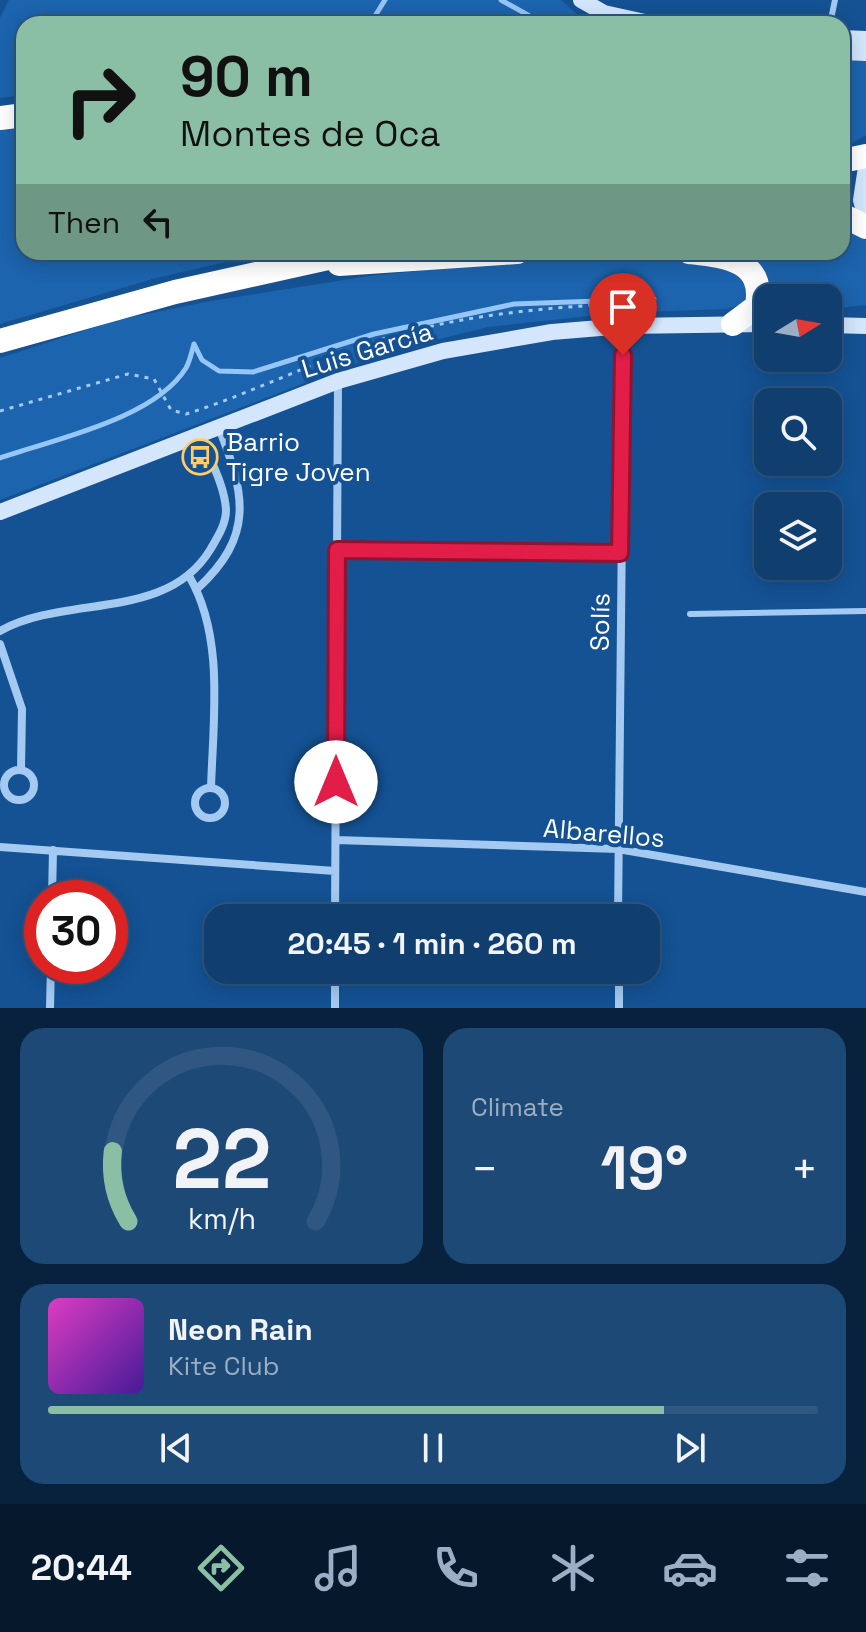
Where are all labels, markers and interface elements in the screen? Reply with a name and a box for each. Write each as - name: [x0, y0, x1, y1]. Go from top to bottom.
- text: 90 m: [180, 41, 313, 112]
- icon: right: [48, 48, 152, 152]
- text: Montes de Oca: [180, 111, 440, 157]
- icon: left: [136, 200, 180, 244]
- text: Then: [48, 203, 120, 242]
- pin: [589, 273, 657, 355]
- north arrow: [754, 284, 842, 372]
- map controls: [754, 284, 842, 580]
- icon: arrive: [601, 285, 645, 329]
- street label: Luis García: [297, 314, 437, 386]
- button: search: [754, 388, 842, 476]
- place label: Barrio Tigre Joven: [226, 425, 371, 489]
- bus stop icon: Barrio Tigre Joven: [181, 438, 219, 476]
- button: layers: [754, 492, 842, 580]
- street label: Solís: [582, 592, 618, 652]
- position arrow: [294, 740, 378, 824]
- street label: Albarellos: [542, 811, 666, 855]
- speed limit sign: 30: [24, 880, 128, 984]
- text: 20:45 · 1 min · 260 m: [287, 924, 577, 963]
- text: Climate: [471, 1090, 564, 1124]
- text: 22: [172, 1106, 271, 1212]
- text: 19°: [601, 1130, 688, 1207]
- text: −: [471, 1141, 498, 1197]
- text: +: [791, 1141, 818, 1197]
- text: km/h: [187, 1201, 256, 1237]
- text: Neon Rain: [168, 1310, 313, 1349]
- text: Kite Club: [168, 1349, 280, 1383]
- icon: previous: [154, 1426, 198, 1470]
- icon: pause: [411, 1426, 455, 1470]
- icon: next: [668, 1426, 712, 1470]
- icon: directions: [193, 1540, 249, 1596]
- icon: music: [310, 1540, 366, 1596]
- icon: phone: [428, 1540, 484, 1596]
- icon: climate: [545, 1540, 601, 1596]
- icon: car: [662, 1540, 718, 1596]
- icon: filters: [779, 1540, 835, 1596]
- text: 20:44: [31, 1545, 132, 1591]

